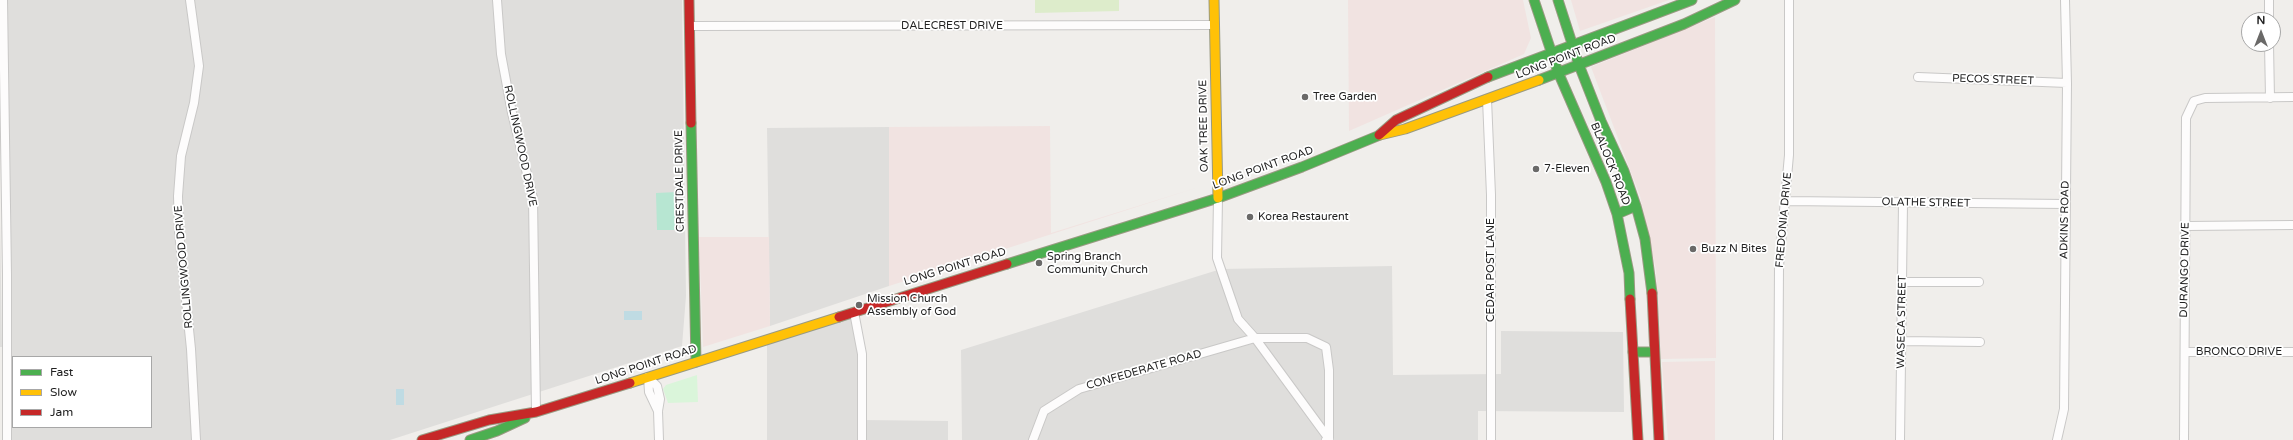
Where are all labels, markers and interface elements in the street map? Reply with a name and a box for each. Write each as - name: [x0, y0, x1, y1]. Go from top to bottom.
- north arrow: [2241, 12, 2281, 52]
- text: N: [2257, 14, 2265, 27]
- street label: DALECREST DRIVE: [901, 19, 1003, 33]
- street label: LONG POINT ROAD: [1514, 32, 1618, 82]
- street label: PECOS STREET: [1952, 72, 2034, 88]
- street label: OAK TREE DRIVE: [1197, 80, 1211, 172]
- street label: ROLLINGWOOD DRIVE: [501, 84, 539, 208]
- place label: Tree Garden: [1313, 90, 1377, 104]
- marker: Tree Garden: [1300, 92, 1310, 102]
- street label: BLALOCK ROAD: [1587, 121, 1633, 207]
- street label: CRESTDALE DRIVE: [673, 130, 687, 232]
- street label: LONG POINT ROAD: [1211, 144, 1315, 192]
- place label: 7-Eleven: [1544, 162, 1590, 176]
- marker: 7-Eleven: [1531, 164, 1541, 174]
- street label: FREDONIA DRIVE: [1773, 172, 1795, 268]
- street label: ADKINS ROAD: [2058, 181, 2072, 259]
- street label: OLATHE STREET: [1881, 196, 1971, 210]
- street label: ROLLINGWOOD DRIVE: [172, 205, 196, 329]
- place label: Korea Restaurent: [1258, 210, 1349, 224]
- marker: Korea Restaurent: [1245, 212, 1255, 222]
- street label: CEDAR POST LANE: [1484, 218, 1498, 322]
- street label: DURANGO DRIVE: [2178, 222, 2192, 318]
- place label: Buzz N Bites: [1701, 242, 1767, 256]
- marker: Buzz N Bites: [1688, 244, 1698, 254]
- street label: LONG POINT ROAD: [902, 245, 1008, 289]
- place label: Spring Branch Community Church: [1047, 250, 1148, 276]
- marker: Spring Branch Community Church: [1034, 258, 1044, 268]
- street label: WASECA STREET: [1895, 275, 1909, 369]
- place label: Mission Church Assembly of God: [867, 292, 956, 318]
- marker: Mission Church Assembly of God: [854, 300, 864, 310]
- street label: LONG POINT ROAD: [593, 342, 699, 388]
- street label: BRONCO DRIVE: [2196, 345, 2282, 359]
- street label: CONFEDERATE ROAD: [1085, 347, 1203, 393]
- legend: [12, 356, 152, 428]
- text: Fast: [50, 365, 73, 379]
- text: Slow: [50, 385, 77, 399]
- text: Jam: [50, 405, 73, 419]

